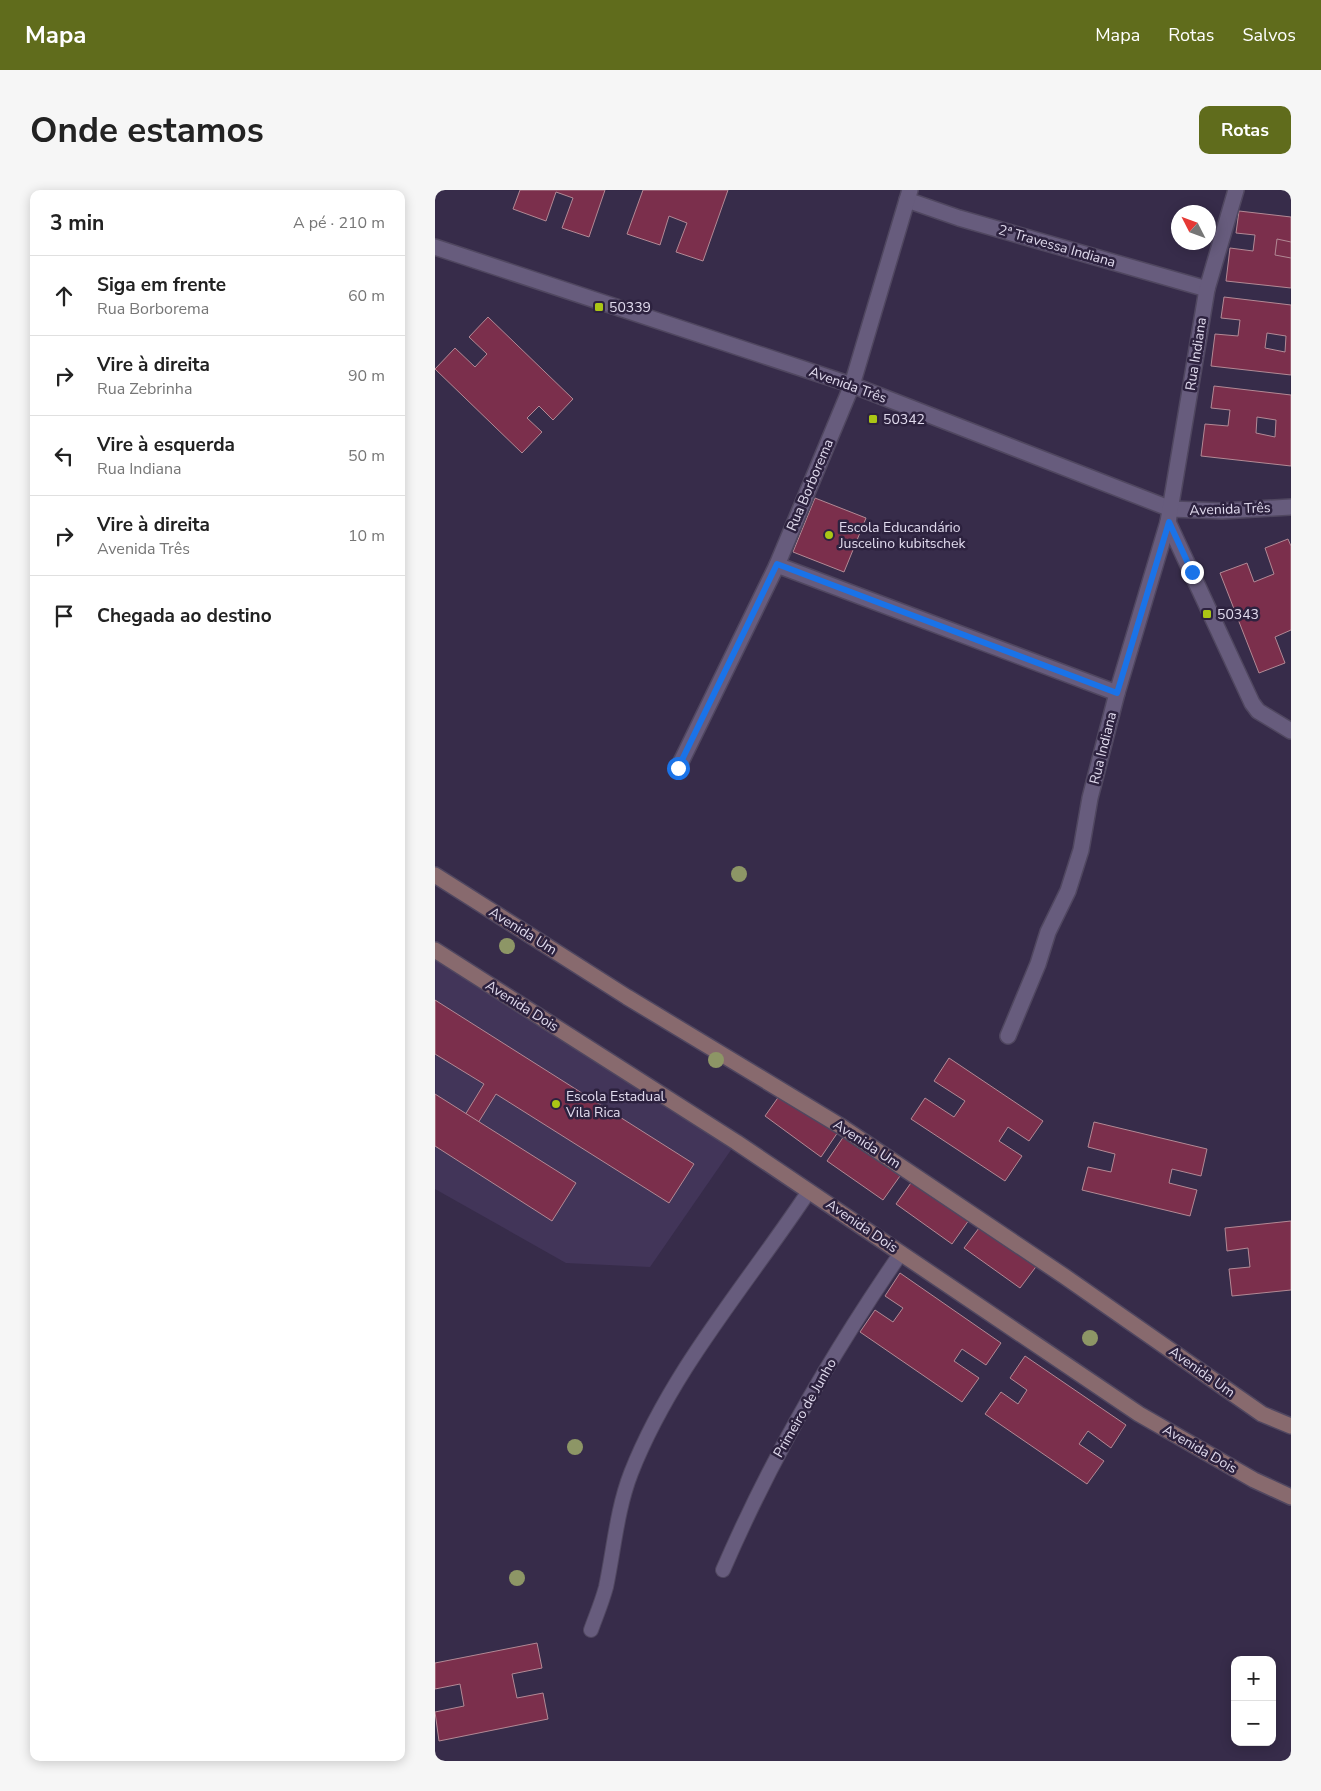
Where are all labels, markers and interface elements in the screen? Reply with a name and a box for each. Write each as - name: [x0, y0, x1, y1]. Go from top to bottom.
- text: Mapa: [25, 19, 87, 51]
- text: Mapa: [1095, 23, 1140, 47]
- text: Rotas: [1168, 23, 1214, 47]
- text: Salvos: [1242, 23, 1296, 47]
- button: Rotas: [1199, 106, 1291, 154]
- text: Onde estamos: [30, 107, 264, 154]
- north arrow: [1171, 205, 1216, 250]
- text: 3 min: [50, 209, 104, 237]
- text: A pé · 210 m: [293, 212, 385, 234]
- street label: 2ª Travessa Indiana: [996, 220, 1118, 272]
- text: Siga em frente: [97, 272, 226, 298]
- icon: ahead: [50, 282, 78, 310]
- text: 60 m: [348, 285, 385, 307]
- text: Rua Borborema: [97, 298, 209, 320]
- place label: 50339: [609, 298, 651, 317]
- marker: 50339: [593, 301, 605, 313]
- street label: Rua Indiana: [1181, 316, 1211, 392]
- text: Vire à direita: [97, 352, 210, 378]
- icon: right: [50, 362, 78, 390]
- street label: Avenida Três: [807, 362, 890, 408]
- text: 90 m: [348, 365, 385, 387]
- text: Rua Zebrinha: [97, 378, 192, 400]
- place label: 50342: [883, 410, 925, 429]
- marker: 50342: [867, 413, 879, 425]
- text: Vire à esquerda: [97, 432, 235, 458]
- street label: Rua Borborema: [782, 436, 838, 534]
- icon: left: [50, 442, 78, 470]
- text: 50 m: [348, 445, 385, 467]
- text: Rua Indiana: [97, 458, 182, 480]
- street label: Avenida Três: [1189, 498, 1271, 520]
- text: Vire à direita: [97, 512, 210, 538]
- place label: Escola Educandário Juscelino kubitschek: [838, 518, 966, 553]
- icon: right: [50, 522, 78, 550]
- text: 10 m: [348, 525, 385, 547]
- marker: Escola Educandário Juscelino kubitschek: [823, 529, 835, 541]
- text: Avenida Três: [97, 538, 190, 560]
- route end: [1181, 561, 1204, 584]
- icon: arrive: [50, 602, 78, 630]
- text: Chegada ao destino: [97, 603, 272, 629]
- place label: 50343: [1217, 605, 1259, 624]
- marker: 50343: [1201, 608, 1213, 620]
- street label: Rua Indiana: [1085, 710, 1121, 786]
- route start: [667, 757, 690, 780]
- street label: Avenida Um: [485, 903, 561, 959]
- street label: Avenida Dois: [482, 976, 562, 1036]
- place label: Escola Estadual Vila Rica: [565, 1087, 666, 1122]
- marker: Escola Estadual Vila Rica: [550, 1098, 562, 1110]
- street label: Avenida Um: [830, 1115, 904, 1173]
- street label: Avenida Dois: [822, 1195, 902, 1257]
- street label: Avenida Um: [1165, 1342, 1239, 1402]
- street label: Primeiro de Junho: [769, 1355, 841, 1461]
- street label: Avenida Dois: [1159, 1420, 1241, 1478]
- map controls: [1231, 1656, 1276, 1746]
- button: +: [1231, 1656, 1276, 1701]
- button: −: [1231, 1701, 1276, 1746]

